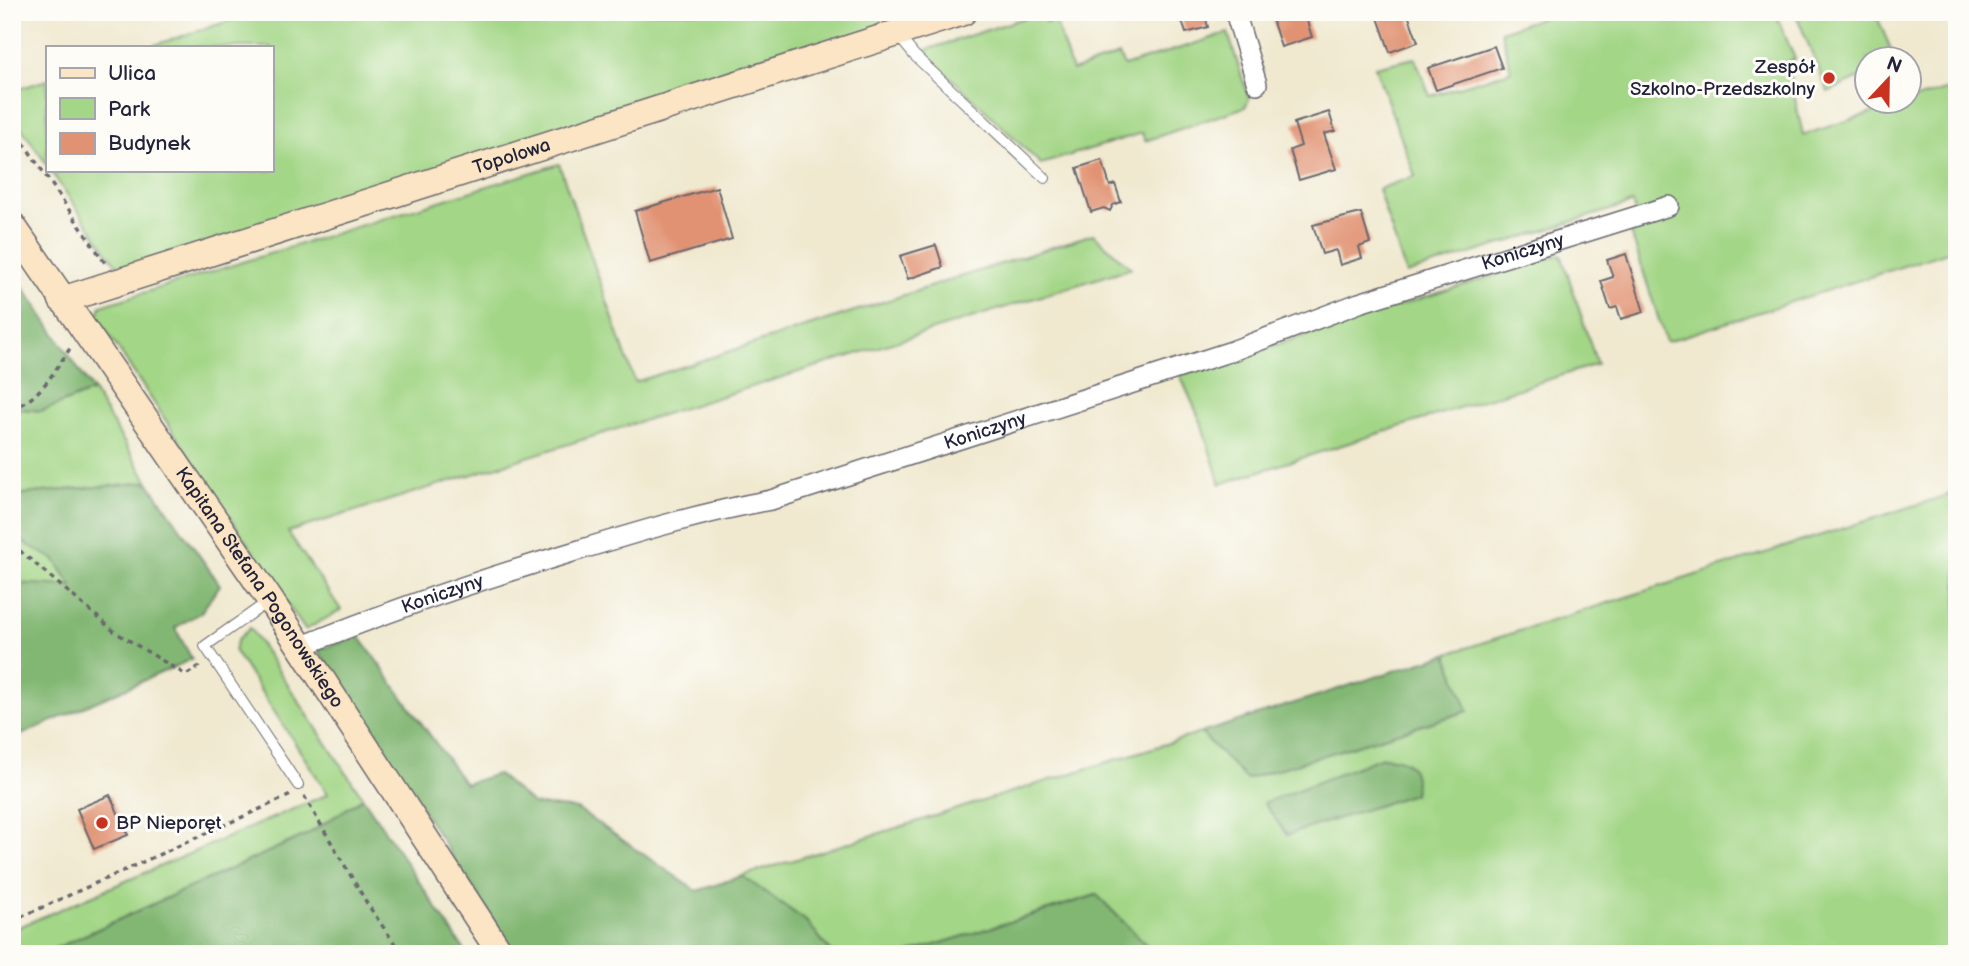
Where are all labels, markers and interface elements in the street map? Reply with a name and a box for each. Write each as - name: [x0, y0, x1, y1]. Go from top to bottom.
- legend: [46, 46, 273, 172]
- north arrow: [1854, 46, 1924, 116]
- text: N: [1883, 52, 1905, 79]
- place label: Zespół Szkolno-Przedszkolny: [1630, 56, 1815, 101]
- text: Ulica: [108, 61, 156, 86]
- marker: Zespół Szkolno-Przedszkolny: [1821, 70, 1837, 86]
- text: Park: [108, 97, 151, 122]
- text: Budynek: [108, 131, 191, 156]
- street label: Topolowa: [470, 133, 553, 179]
- street label: Koniczyny: [1479, 228, 1567, 275]
- street label: Koniczyny: [941, 407, 1030, 455]
- street label: Kapitana Stefana Pogonowskiego: [170, 463, 349, 712]
- street label: Koniczyny: [398, 569, 487, 619]
- place label: BP Nieporęt: [116, 812, 222, 835]
- marker: BP Nieporęt: [94, 815, 110, 831]

